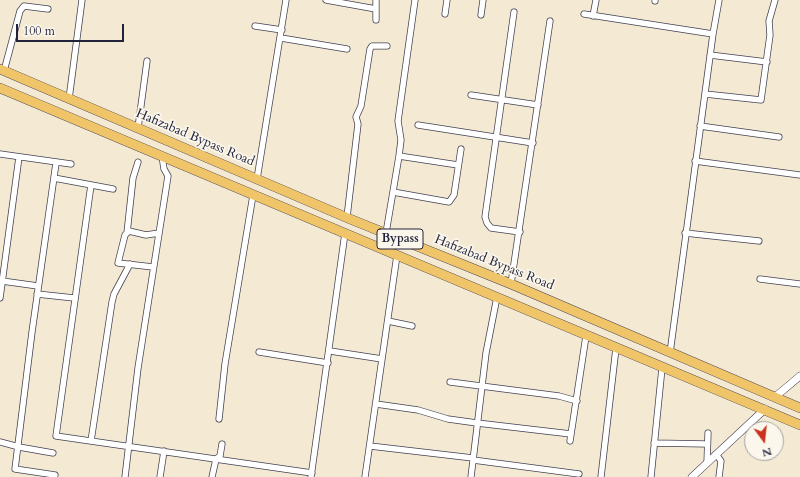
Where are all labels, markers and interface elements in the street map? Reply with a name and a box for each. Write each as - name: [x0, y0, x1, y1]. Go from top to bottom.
- scale bar: [18, 16, 126, 42]
- text: 100 m: [23, 23, 55, 39]
- street label: Hafizabad Bypass Road: [133, 106, 257, 170]
- road number: Bypass: [377, 229, 423, 249]
- street label: Hafizabad Bypass Road: [432, 232, 556, 294]
- north arrow: [744, 421, 784, 461]
- text: N: [760, 444, 774, 461]

